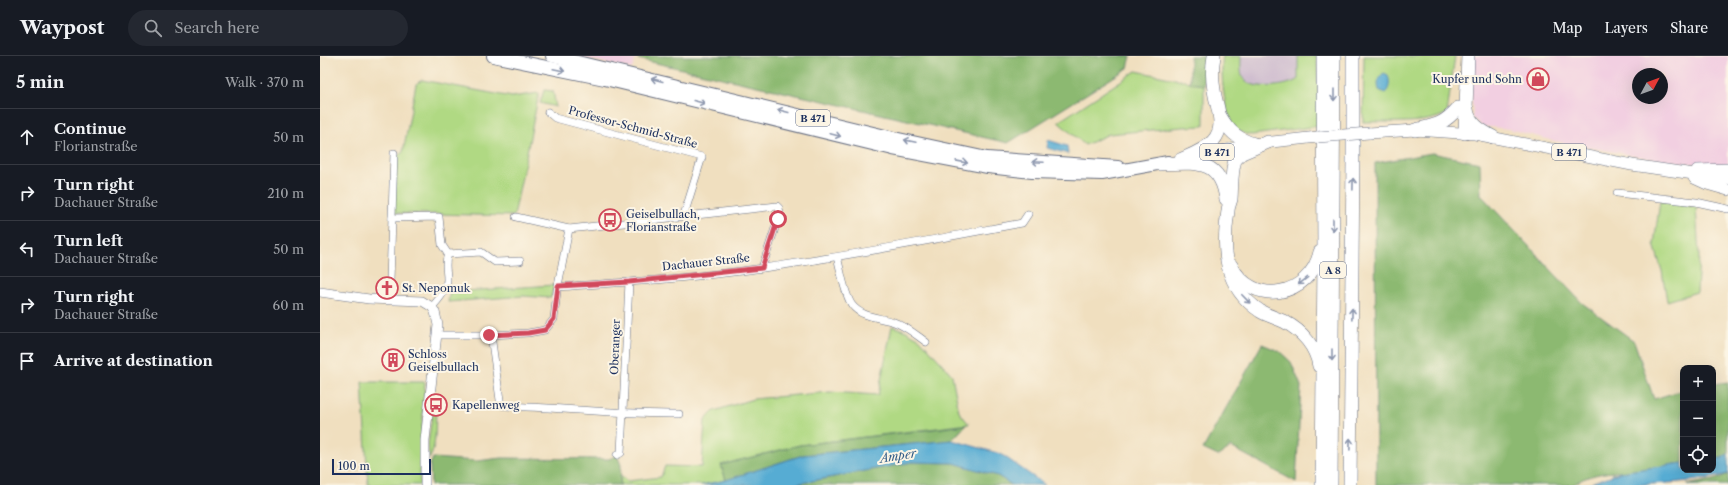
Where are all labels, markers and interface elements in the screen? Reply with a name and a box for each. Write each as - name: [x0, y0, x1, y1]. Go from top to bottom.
- search box: [128, 10, 408, 46]
- text: Waypost: [20, 16, 104, 39]
- icon: search: [142, 17, 164, 39]
- text: Search here: [174, 18, 259, 37]
- text: Map: [1552, 19, 1582, 37]
- text: Layers: [1604, 19, 1648, 37]
- text: Share: [1670, 19, 1708, 37]
- one-way arrow: [552, 66, 565, 74]
- shop icon: Kupfer und Sohn: [1525, 66, 1551, 92]
- north arrow: [1632, 68, 1668, 104]
- text: 5 min: [16, 72, 64, 92]
- place label: Kupfer und Sohn: [1432, 72, 1522, 86]
- text: Walk · 370 m: [225, 74, 304, 90]
- one-way arrow: [651, 76, 664, 84]
- one-way arrow: [1330, 88, 1338, 101]
- one-way arrow: [692, 99, 705, 106]
- street label: Professor-Schmid-Straße: [567, 103, 699, 151]
- one-way arrow: [777, 107, 790, 114]
- road number: B 471: [796, 110, 830, 126]
- text: Continue: [54, 119, 126, 138]
- icon: ahead: [16, 126, 38, 148]
- text: 50 m: [273, 129, 304, 145]
- one-way arrow: [829, 132, 842, 139]
- one-way arrow: [904, 137, 917, 145]
- text: Florianstraße: [54, 138, 137, 154]
- road number: B 471: [1200, 144, 1234, 160]
- road number: B 471: [1552, 144, 1586, 160]
- one-way arrow: [956, 159, 969, 167]
- one-way arrow: [1032, 159, 1045, 166]
- text: Turn right: [54, 175, 134, 194]
- one-way arrow: [1349, 178, 1357, 191]
- icon: right: [16, 182, 38, 204]
- text: 210 m: [267, 185, 304, 201]
- text: Dachauer Straße: [54, 194, 158, 210]
- bus stop icon: Geiselbullach, Florianstraße: [597, 207, 623, 233]
- place label: Geiselbullach, Florianstraße: [626, 207, 700, 234]
- route start: [769, 210, 787, 228]
- one-way arrow: [1329, 218, 1337, 231]
- text: Turn left: [54, 231, 123, 250]
- icon: left: [16, 238, 38, 260]
- text: 50 m: [273, 241, 304, 257]
- text: Dachauer Straße: [54, 250, 158, 266]
- street label: Dachauer Straße: [661, 250, 751, 274]
- road number: A 8: [1320, 262, 1346, 278]
- church icon: St. Nepomuk: [374, 275, 400, 301]
- one-way arrow: [1297, 277, 1308, 286]
- place label: St. Nepomuk: [402, 281, 471, 295]
- text: Turn right: [54, 287, 134, 306]
- icon: right: [16, 294, 38, 316]
- one-way arrow: [1241, 294, 1251, 304]
- text: 60 m: [273, 297, 304, 313]
- text: Dachauer Straße: [54, 306, 158, 322]
- one-way arrow: [1348, 308, 1356, 321]
- street label: Oberanger: [607, 319, 623, 375]
- route end: [480, 326, 498, 344]
- building icon: Schloss Geiselbullach: [380, 347, 406, 373]
- place label: Schloss Geiselbullach: [408, 347, 479, 374]
- one-way arrow: [1328, 348, 1336, 361]
- icon: arrive: [16, 350, 38, 372]
- text: Arrive at destination: [54, 351, 213, 370]
- map controls: [1680, 365, 1716, 473]
- button: +: [1680, 365, 1716, 401]
- bus stop icon: Kapellenweg: [423, 392, 449, 418]
- place label: Kapellenweg: [452, 398, 520, 412]
- button: −: [1680, 401, 1716, 437]
- button: locate: [1680, 437, 1716, 473]
- one-way arrow: [1346, 438, 1354, 451]
- water label: Amper: [877, 445, 919, 466]
- scale bar: [332, 457, 431, 476]
- text: 100 m: [338, 459, 370, 473]

